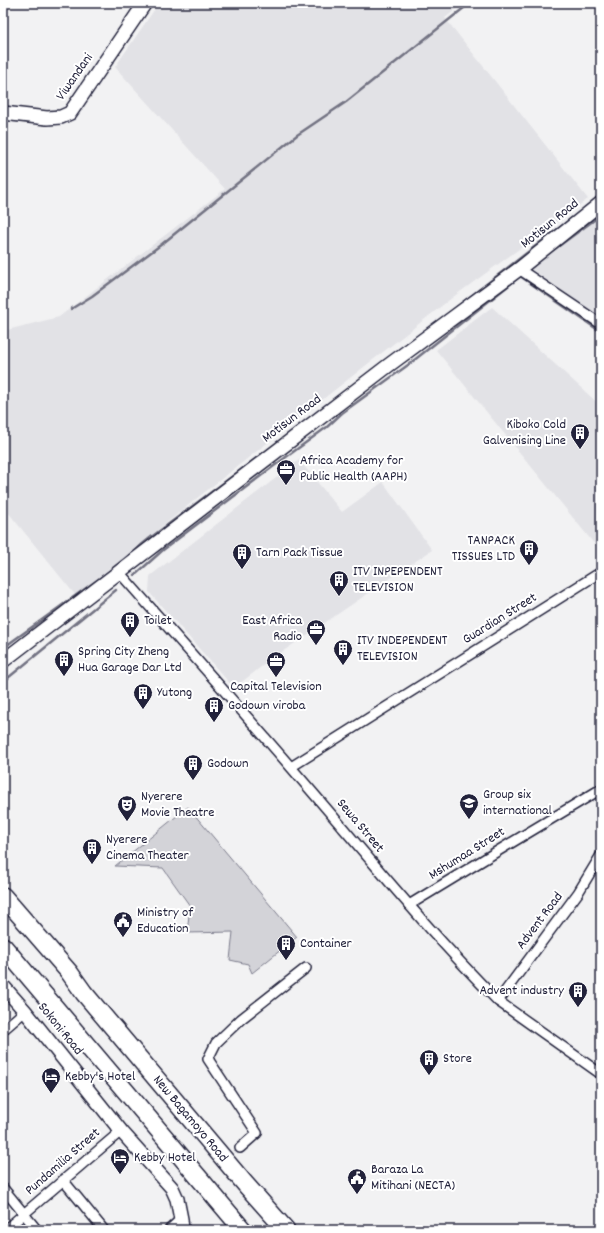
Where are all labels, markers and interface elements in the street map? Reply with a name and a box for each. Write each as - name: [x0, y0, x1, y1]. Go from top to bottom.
- street label: Viwandani: [51, 49, 99, 105]
- street label: Motisun Road: [517, 194, 583, 254]
- street label: Motisun Road: [258, 390, 326, 448]
- place label: Kiboko Cold Galvenising Line: [483, 415, 566, 451]
- building icon: Kiboko Cold Galvenising Line: [569, 422, 591, 450]
- place label: Africa Academy for Public Health (AAPH): [300, 451, 407, 487]
- office icon: Africa Academy for Public Health (AAPH): [275, 458, 297, 486]
- place label: TANPACK TISSUES LTD: [452, 531, 516, 567]
- building icon: TANPACK TISSUES LTD: [518, 538, 540, 566]
- building icon: Tarn Pack Tissue: [231, 542, 253, 570]
- place label: Tarn Pack Tissue: [256, 543, 343, 563]
- place label: ITV INPEPENDENT TELEVISION: [353, 562, 443, 598]
- building icon: ITV INPEPENDENT TELEVISION: [328, 569, 350, 597]
- street label: Guardian Street: [459, 588, 541, 650]
- building icon: Toilet: [119, 610, 141, 638]
- place label: Toilet: [144, 611, 172, 631]
- place label: East Africa Radio: [242, 611, 302, 647]
- office icon: East Africa Radio: [305, 618, 327, 646]
- place label: ITV INDEPENDENT TELEVISION: [357, 631, 448, 667]
- building icon: ITV INDEPENDENT TELEVISION: [332, 638, 354, 666]
- place label: Spring City Zheng Hua Garage Dar Ltd: [78, 642, 182, 678]
- building icon: Spring City Zheng Hua Garage Dar Ltd: [53, 649, 75, 677]
- office icon: Capital Television: [265, 650, 287, 678]
- place label: Capital Television: [230, 677, 322, 697]
- building icon: Yutong: [132, 682, 154, 710]
- place label: Yutong: [157, 683, 192, 703]
- building icon: Godown viroba: [203, 695, 225, 723]
- place label: Godown viroba: [228, 696, 306, 716]
- building icon: Godown: [182, 753, 204, 781]
- place label: Godown: [207, 754, 249, 774]
- place label: Group six international: [483, 785, 553, 821]
- place label: Nyerere Movie Theatre: [141, 787, 214, 823]
- school or university icon: Group six international: [458, 792, 480, 820]
- theatre icon: Nyerere Movie Theatre: [116, 794, 138, 822]
- street label: Sewa Street: [331, 795, 389, 857]
- street label: Mshumaa Street: [425, 823, 509, 885]
- place label: Nyerere Cinema Theater: [106, 830, 190, 866]
- building icon: Nyerere Cinema Theater: [81, 837, 103, 865]
- street label: Advent Road: [512, 888, 568, 954]
- place label: Ministry of Education: [137, 903, 194, 939]
- public building icon: Ministry of Education: [112, 910, 134, 938]
- building icon: Container: [275, 933, 297, 961]
- place label: Container: [300, 934, 353, 954]
- building icon: Advent industry: [567, 980, 589, 1008]
- place label: Advent industry: [479, 981, 564, 1001]
- street label: Sokoni Road: [32, 998, 88, 1060]
- building icon: Store: [418, 1048, 440, 1076]
- place label: Store: [443, 1049, 472, 1069]
- hotel icon: Kebby's Hotel: [40, 1066, 62, 1094]
- place label: Kebby's Hotel: [65, 1067, 136, 1087]
- street label: New Bagamoyo Road: [148, 1071, 232, 1167]
- street label: Pundamilia Street: [21, 1124, 105, 1200]
- hotel icon: Kebby Hotel: [109, 1147, 131, 1175]
- place label: Kebby Hotel: [134, 1148, 196, 1168]
- place label: Baraza La Mitihani (NECTA): [371, 1160, 456, 1196]
- public building icon: Baraza La Mitihani (NECTA): [346, 1167, 368, 1195]

